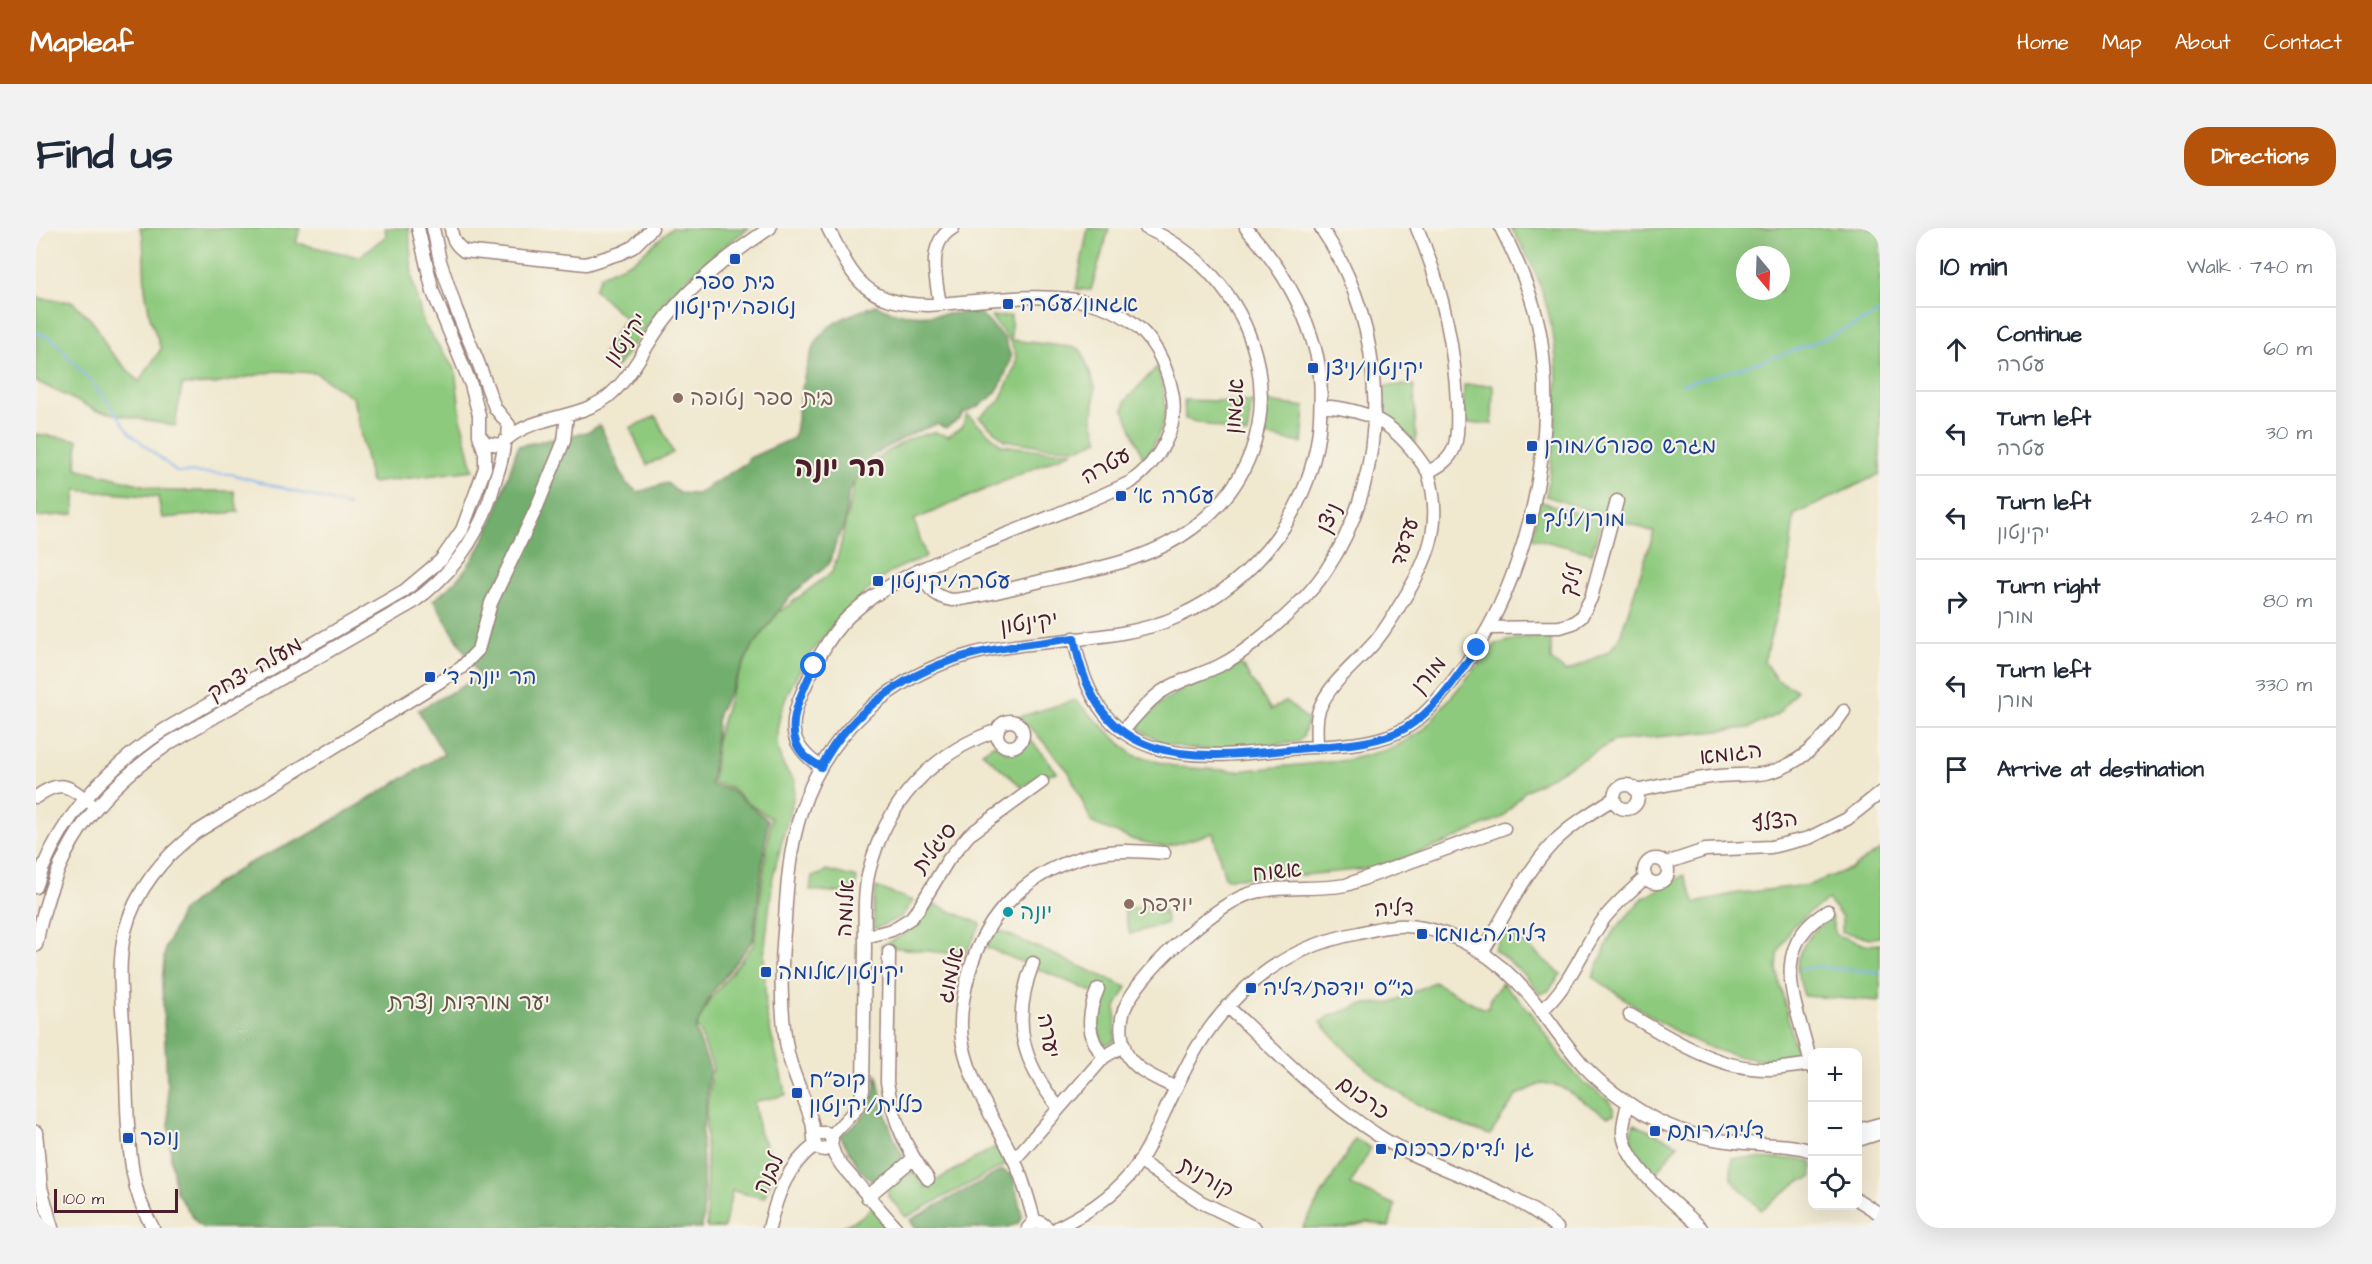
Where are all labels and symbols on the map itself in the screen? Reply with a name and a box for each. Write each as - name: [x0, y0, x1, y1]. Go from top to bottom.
- north arrow: [1736, 246, 1790, 300]
- marker: בית ספר נטופה/יקינטון: [728, 252, 742, 266]
- place label: בית ספר נטופה/יקינטון: [674, 267, 796, 323]
- place label: אגמון/עטרה: [1020, 289, 1138, 320]
- marker: אגמון/עטרה: [1001, 297, 1015, 311]
- street label: יקינטון: [597, 306, 655, 372]
- place label: יקינטון/ניצן: [1325, 353, 1423, 384]
- marker: יקינטון/ניצן: [1306, 361, 1320, 375]
- street label: אגמון: [1218, 377, 1252, 435]
- place label: בית ספר נטופה: [690, 383, 833, 414]
- marker: בית ספר נטופה: [671, 391, 685, 405]
- place label: מגרש ספורט/מורן: [1544, 431, 1716, 462]
- marker: מגרש ספורט/מורן: [1525, 439, 1539, 453]
- street label: עטרה: [1076, 440, 1137, 492]
- district label: הר יונה: [795, 448, 885, 487]
- place label: עטרה א׳: [1133, 481, 1214, 512]
- marker: עטרה א׳: [1114, 489, 1128, 503]
- street label: ניצן: [1309, 498, 1349, 538]
- place label: מורן/לילך: [1543, 504, 1625, 535]
- marker: מורן/לילך: [1524, 512, 1538, 526]
- street label: עדעד: [1383, 513, 1427, 570]
- street label: לילך: [1552, 560, 1592, 601]
- place label: עטרה/יקינטון: [890, 566, 1011, 597]
- marker: עטרה/יקינטון: [871, 574, 885, 588]
- street label: יקינטון: [998, 604, 1060, 642]
- street label: מעלה יצחק: [202, 629, 308, 709]
- route end: [1463, 634, 1489, 660]
- street label: מורן: [1404, 650, 1454, 700]
- route start: [800, 652, 826, 678]
- place label: הר יונה ד׳: [442, 662, 537, 693]
- marker: הר יונה ד׳: [423, 670, 437, 684]
- street label: הגומא: [1698, 735, 1764, 773]
- street label: הצלף: [1750, 803, 1800, 841]
- street label: סיגלית: [905, 816, 965, 881]
- street label: אשוח: [1251, 854, 1303, 890]
- street label: אלומה: [829, 878, 863, 938]
- place label: יודפת: [1140, 889, 1193, 920]
- street label: דליה: [1374, 893, 1414, 925]
- place label: יונה: [1020, 897, 1052, 928]
- marker: יודפת: [1122, 897, 1136, 911]
- marker: יונה: [1001, 905, 1015, 919]
- place label: דליה/הגומא: [1434, 919, 1546, 950]
- marker: דליה/הגומא: [1415, 927, 1429, 941]
- street label: אלמוג: [929, 944, 973, 1006]
- place label: יקינטון/אלומה: [778, 957, 904, 988]
- marker: יקינטון/אלומה: [759, 965, 773, 979]
- place label: בי״ס יודפת/דליה: [1263, 973, 1414, 1004]
- marker: בי״ס יודפת/דליה: [1244, 981, 1258, 995]
- park label: יער מורדות נצרת: [387, 987, 550, 1018]
- street label: יערה: [1029, 1011, 1067, 1061]
- place label: קופ״ח כללית/יקינטון: [809, 1065, 923, 1121]
- street label: כרכום: [1330, 1068, 1396, 1128]
- marker: קופ״ח כללית/יקינטון: [790, 1086, 804, 1100]
- place label: דליה/רותם: [1667, 1116, 1764, 1147]
- place label: נופר: [140, 1123, 179, 1154]
- marker: דליה/רותם: [1648, 1124, 1662, 1138]
- marker: נופר: [121, 1131, 135, 1145]
- place label: גן ילדים/כרכום: [1393, 1134, 1534, 1165]
- marker: גן ילדים/כרכום: [1374, 1142, 1388, 1156]
- street label: לבנה: [746, 1147, 793, 1200]
- street label: קורנית: [1173, 1150, 1239, 1206]
- scale bar: [54, 1186, 178, 1214]

